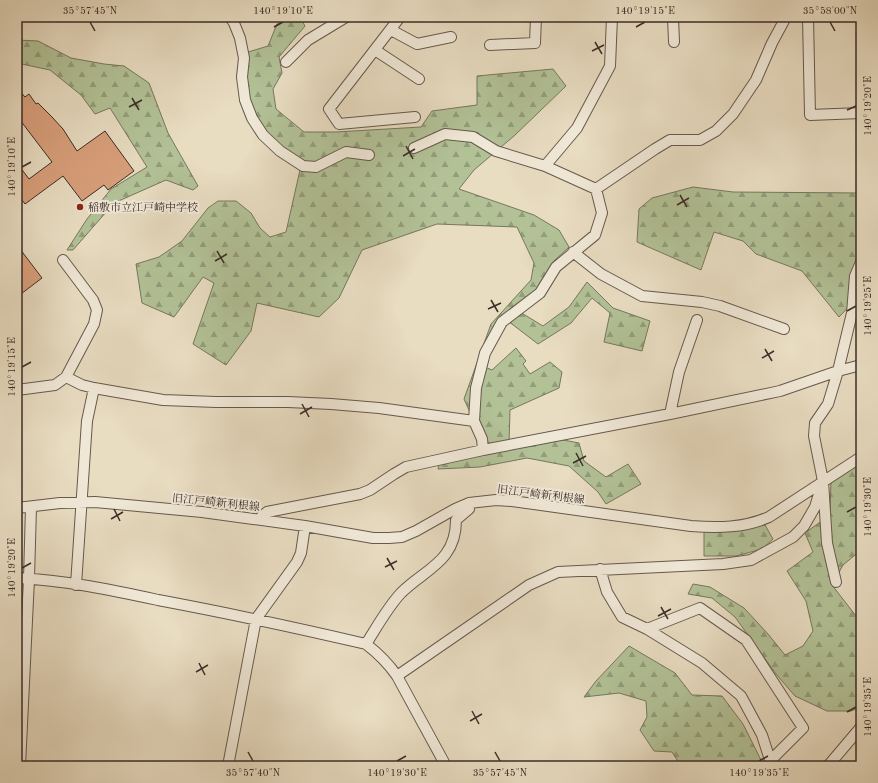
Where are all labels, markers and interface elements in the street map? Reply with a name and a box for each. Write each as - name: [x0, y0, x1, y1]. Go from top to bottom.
- text: 35°57'45"N: [63, 6, 118, 16]
- text: 140°19'10"E: [253, 6, 313, 16]
- text: 140°19'15"E: [615, 6, 675, 16]
- text: 35°58'00"N: [803, 6, 858, 16]
- text: 140°19'20"E: [863, 76, 873, 136]
- text: 140°19'10"E: [7, 137, 17, 197]
- place label: 稲敷市立江戸崎中学校: [88, 201, 198, 214]
- marker: 稲敷市立江戸崎中学校: [75, 202, 85, 212]
- text: 140°19'25"E: [863, 276, 873, 336]
- text: 140°19'15"E: [7, 337, 17, 397]
- text: 140°19'30"E: [863, 477, 873, 537]
- street label: 旧江戸崎新利根線: [496, 483, 585, 506]
- street label: 旧江戸崎新利根線: [172, 491, 260, 514]
- text: 140°19'20"E: [7, 538, 17, 598]
- text: 140°19'35"E: [863, 677, 873, 737]
- text: 35°57'40"N: [226, 768, 281, 778]
- text: 140°19'30"E: [367, 768, 427, 778]
- text: 35°57'45"N: [473, 768, 528, 778]
- text: 140°19'35"E: [729, 768, 789, 778]

